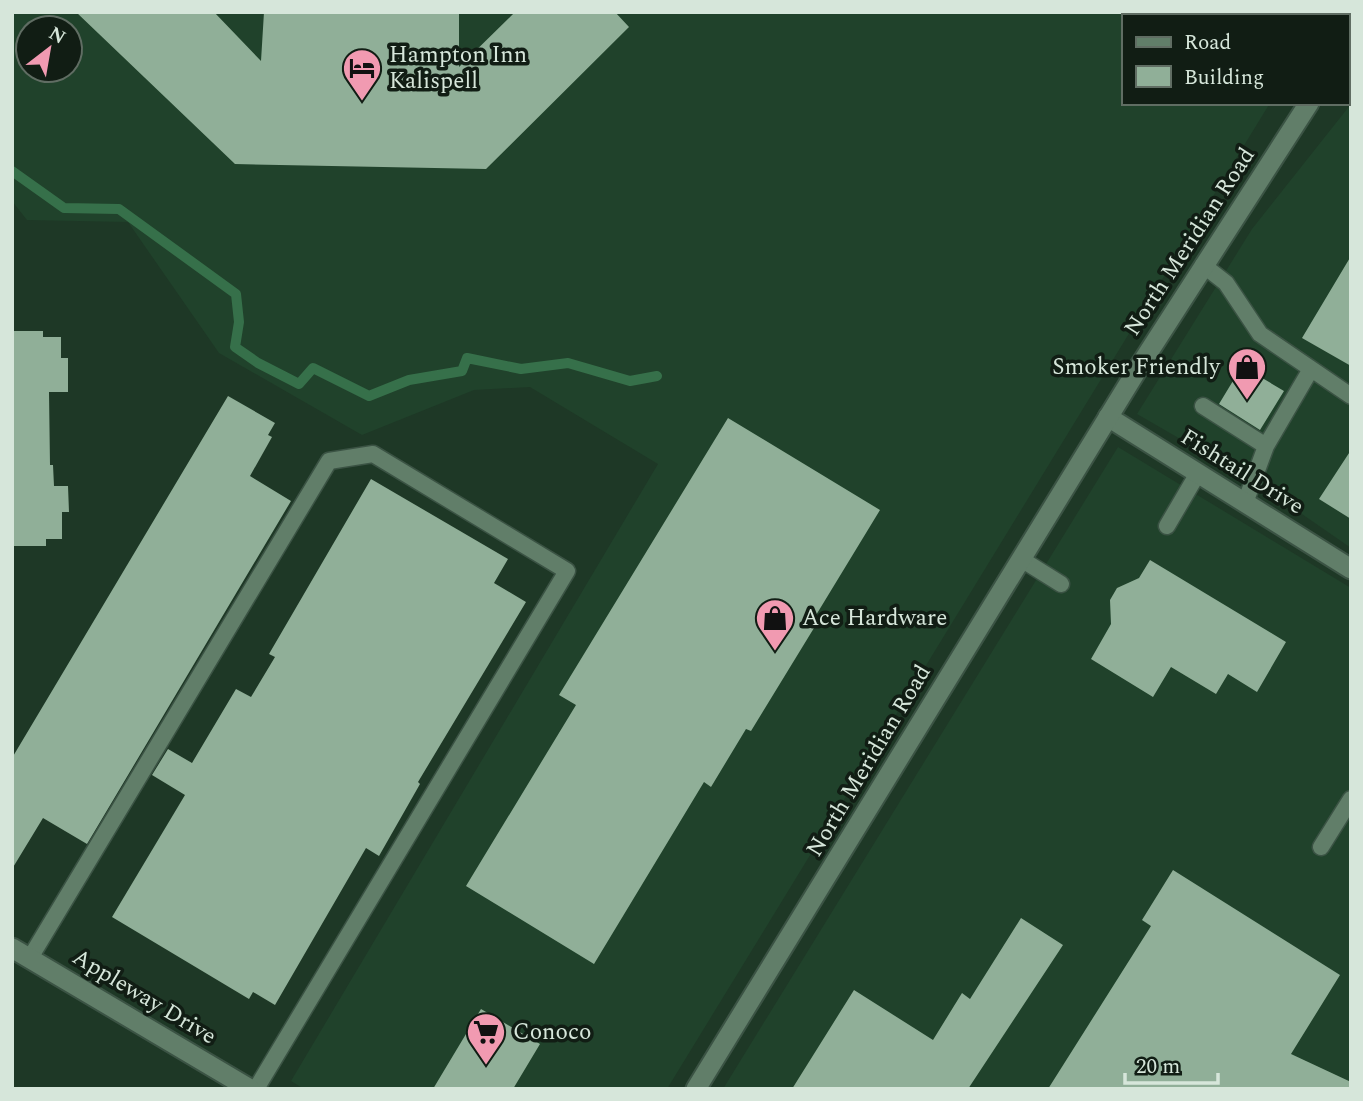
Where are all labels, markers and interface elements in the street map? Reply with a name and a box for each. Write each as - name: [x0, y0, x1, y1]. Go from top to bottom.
- north arrow: [14, 14, 84, 84]
- legend: [1122, 14, 1349, 105]
- text: N: [43, 19, 71, 52]
- text: Road: [1184, 27, 1231, 59]
- place label: Hampton Inn Kalispell: [389, 38, 527, 99]
- hotel icon: Hampton Inn Kalispell: [341, 47, 383, 102]
- text: Building: [1184, 62, 1264, 94]
- street label: North Meridian Road: [1116, 141, 1264, 343]
- shop icon: Smoker Friendly: [1226, 346, 1268, 401]
- place label: Smoker Friendly: [1052, 350, 1221, 385]
- street label: Fishtail Drive: [1173, 420, 1311, 524]
- shop icon: Ace Hardware: [754, 597, 796, 652]
- place label: Ace Hardware: [802, 601, 947, 636]
- street label: North Meridian Road: [798, 658, 940, 864]
- street label: Appleway Drive: [65, 940, 223, 1054]
- supermarket icon: Conoco: [465, 1011, 507, 1066]
- place label: Conoco: [513, 1015, 591, 1050]
- scale bar: [1125, 1042, 1218, 1086]
- text: 20 m: [1136, 1051, 1180, 1083]

